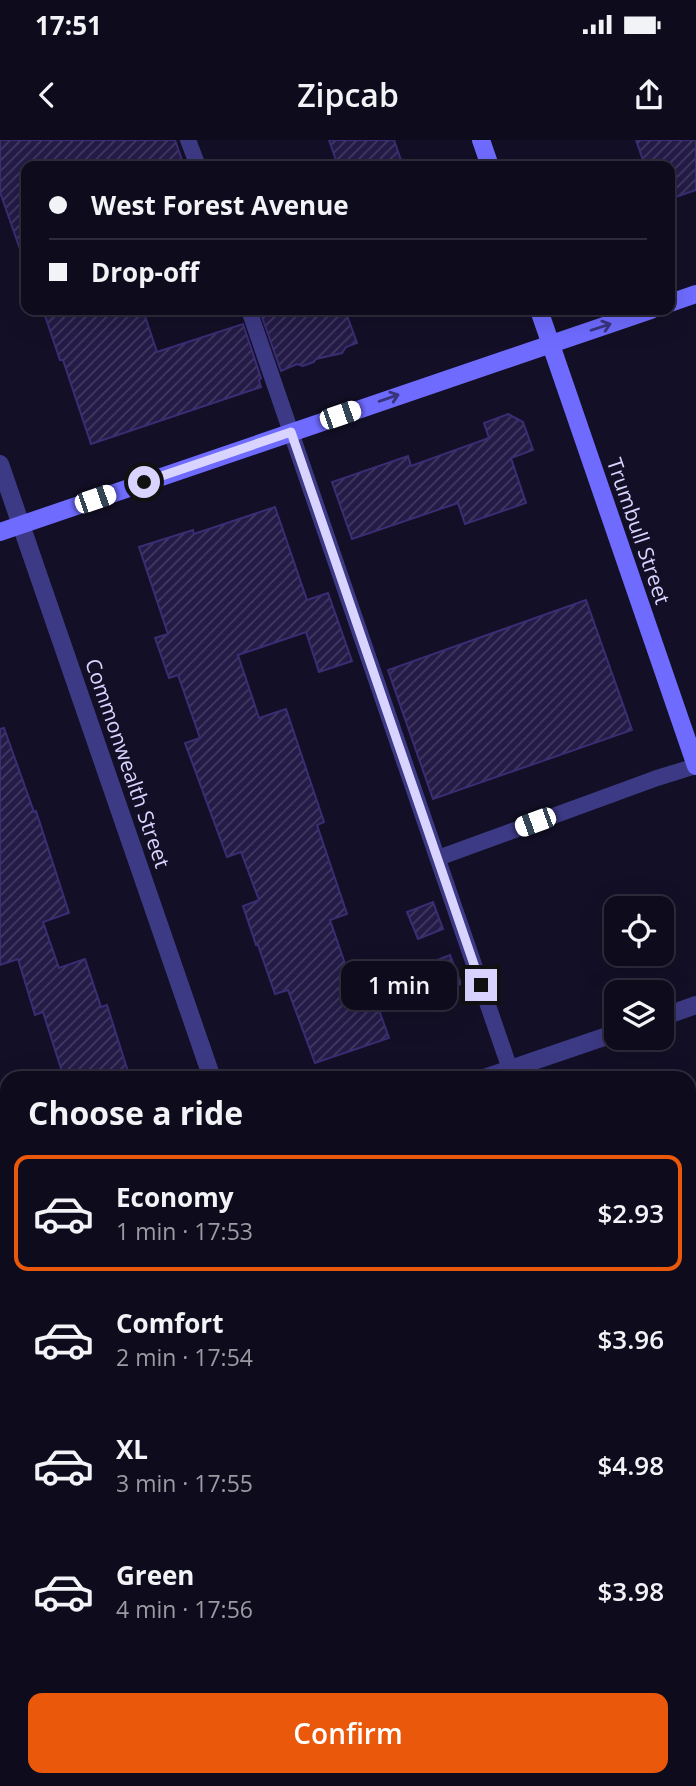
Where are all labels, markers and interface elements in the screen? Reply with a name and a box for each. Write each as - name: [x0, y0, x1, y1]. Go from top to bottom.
- text: 17:51: [35, 7, 102, 43]
- text: Zipcab: [297, 73, 399, 116]
- icon: back: [28, 76, 66, 114]
- icon: share: [630, 76, 668, 114]
- text: West Forest Avenue: [91, 187, 349, 223]
- text: Drop-off: [91, 254, 199, 290]
- one-way arrow: [589, 319, 611, 332]
- one-way arrow: [378, 391, 400, 404]
- car: [317, 398, 364, 432]
- street label: Trumbull Street: [601, 454, 677, 608]
- route start: [128, 466, 160, 498]
- car: [72, 482, 119, 516]
- street label: Commonwealth Street: [79, 655, 177, 871]
- car: [512, 805, 559, 839]
- map controls: [604, 896, 674, 1050]
- button: locate: [604, 896, 674, 966]
- callout: 1 min: [341, 960, 456, 1010]
- text: 1 min: [368, 969, 430, 1001]
- route end: [465, 969, 497, 1001]
- button: layers: [604, 980, 674, 1050]
- text: Choose a ride: [28, 1091, 243, 1134]
- text: Economy: [116, 1179, 234, 1215]
- icon: car: [32, 1182, 95, 1245]
- text: $2.93: [597, 1195, 664, 1231]
- text: 1 min · 17:53: [116, 1215, 253, 1247]
- text: Comfort: [116, 1305, 223, 1341]
- icon: car: [32, 1308, 95, 1371]
- text: $3.96: [597, 1321, 664, 1357]
- text: 2 min · 17:54: [116, 1341, 253, 1373]
- text: XL: [116, 1431, 148, 1467]
- icon: car: [32, 1434, 95, 1497]
- text: $4.98: [597, 1447, 664, 1483]
- text: 3 min · 17:55: [116, 1467, 253, 1499]
- text: Green: [116, 1557, 194, 1593]
- icon: car: [32, 1560, 95, 1623]
- text: $3.98: [597, 1573, 664, 1609]
- text: 4 min · 17:56: [116, 1593, 253, 1625]
- button: Confirm: [28, 1693, 668, 1773]

